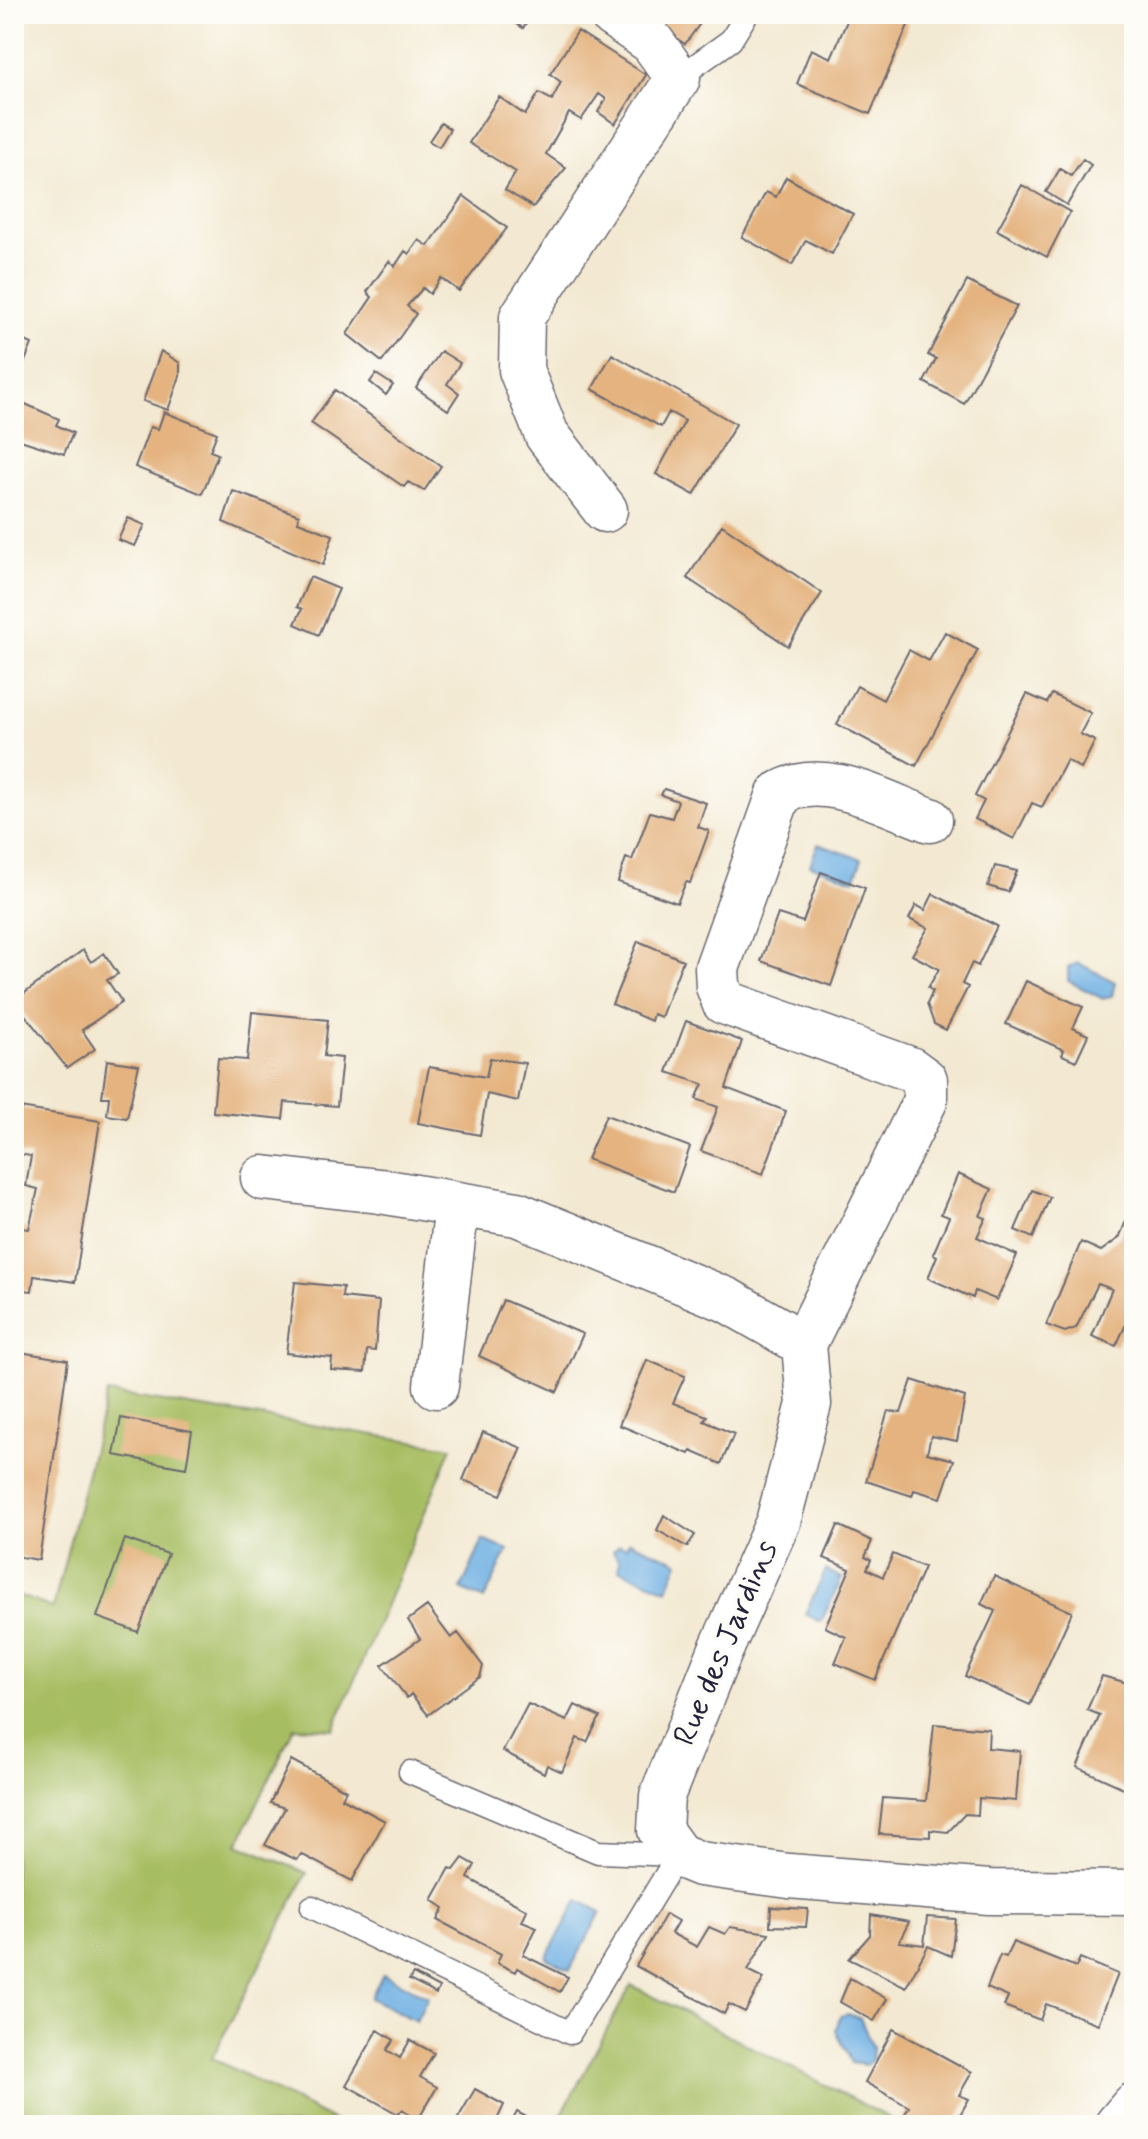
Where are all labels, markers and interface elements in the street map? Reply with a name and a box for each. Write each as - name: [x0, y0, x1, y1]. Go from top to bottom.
- street label: Rue des Jardins: [664, 1534, 788, 1752]

